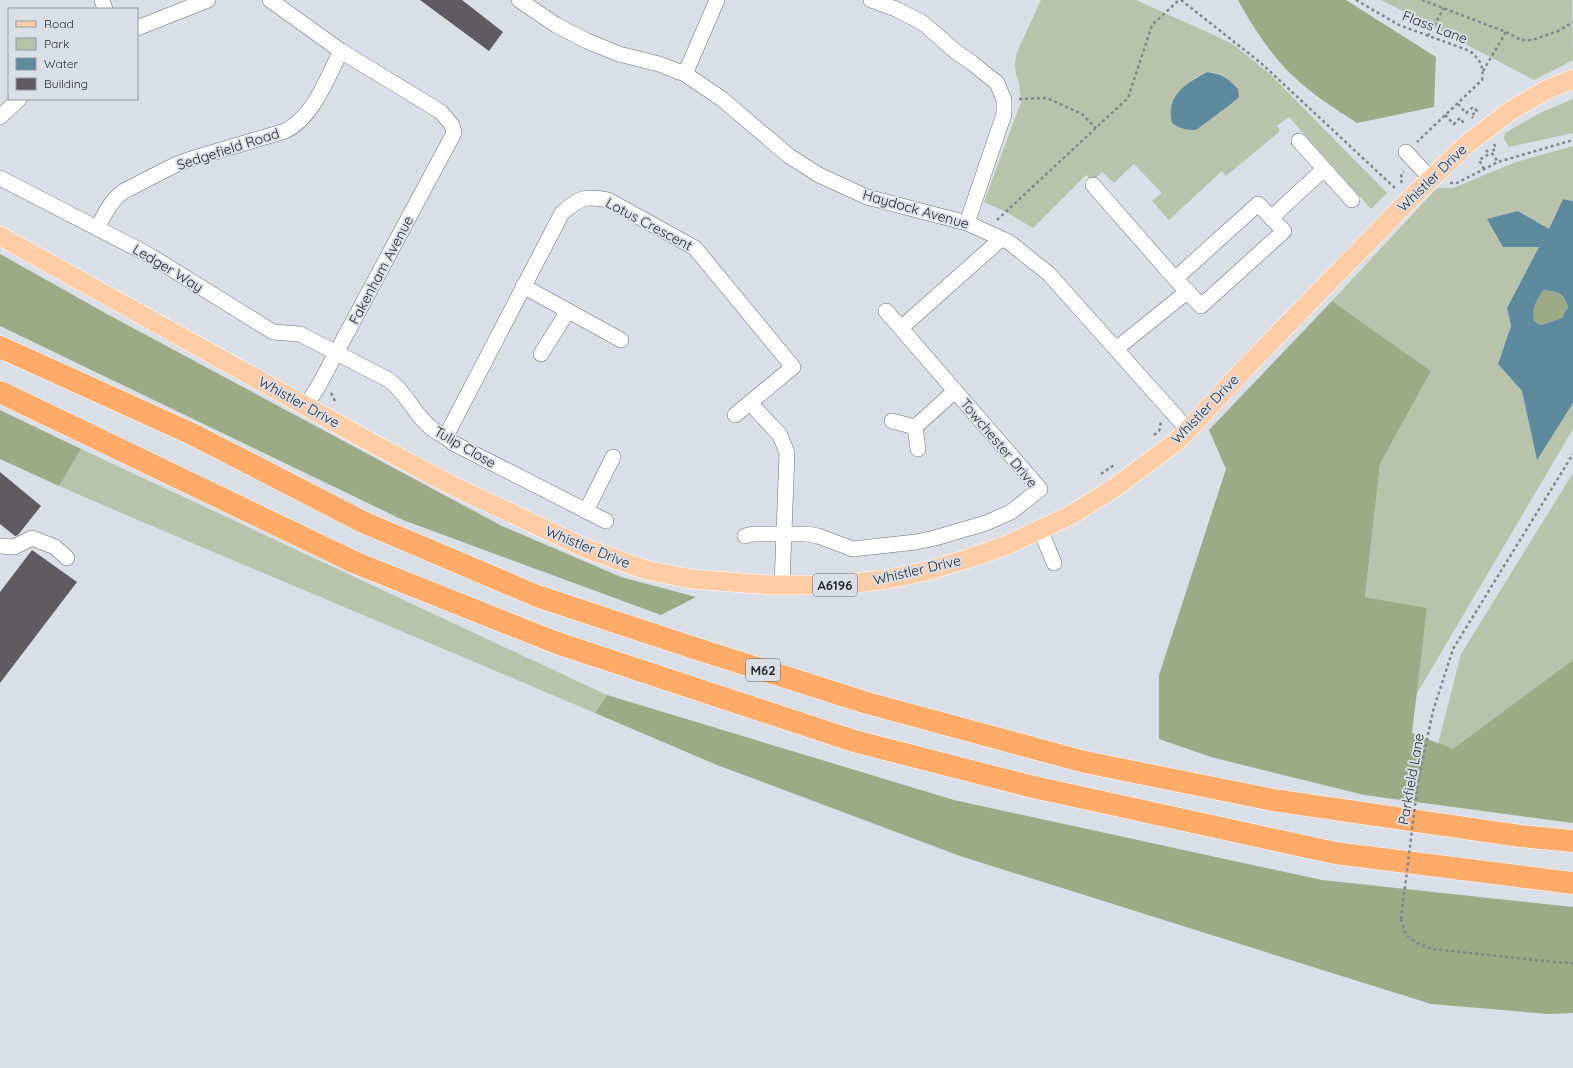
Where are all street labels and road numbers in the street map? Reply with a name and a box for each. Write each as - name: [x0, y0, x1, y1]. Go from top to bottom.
- street label: Flass Lane: [1400, 6, 1470, 48]
- street label: Sedgefield Road: [174, 124, 282, 174]
- street label: Whistler Drive: [1393, 140, 1471, 216]
- street label: Haydock Avenue: [861, 185, 971, 233]
- street label: Lotus Crescent: [603, 194, 696, 255]
- street label: Fakenham Avenue: [345, 213, 417, 327]
- street label: Ledger Way: [129, 240, 207, 296]
- street label: Whistler Drive: [1167, 370, 1243, 448]
- street label: Whistler Drive: [255, 372, 343, 432]
- street label: Towchester Drive: [956, 395, 1042, 491]
- street label: Tulip Close: [431, 422, 499, 472]
- street label: Whistler Drive: [543, 522, 633, 572]
- street label: Whistler Drive: [871, 551, 963, 589]
- road number: A6196: [813, 574, 857, 596]
- road number: M62: [746, 659, 780, 681]
- street label: Parkfield Lane: [1394, 732, 1428, 826]

